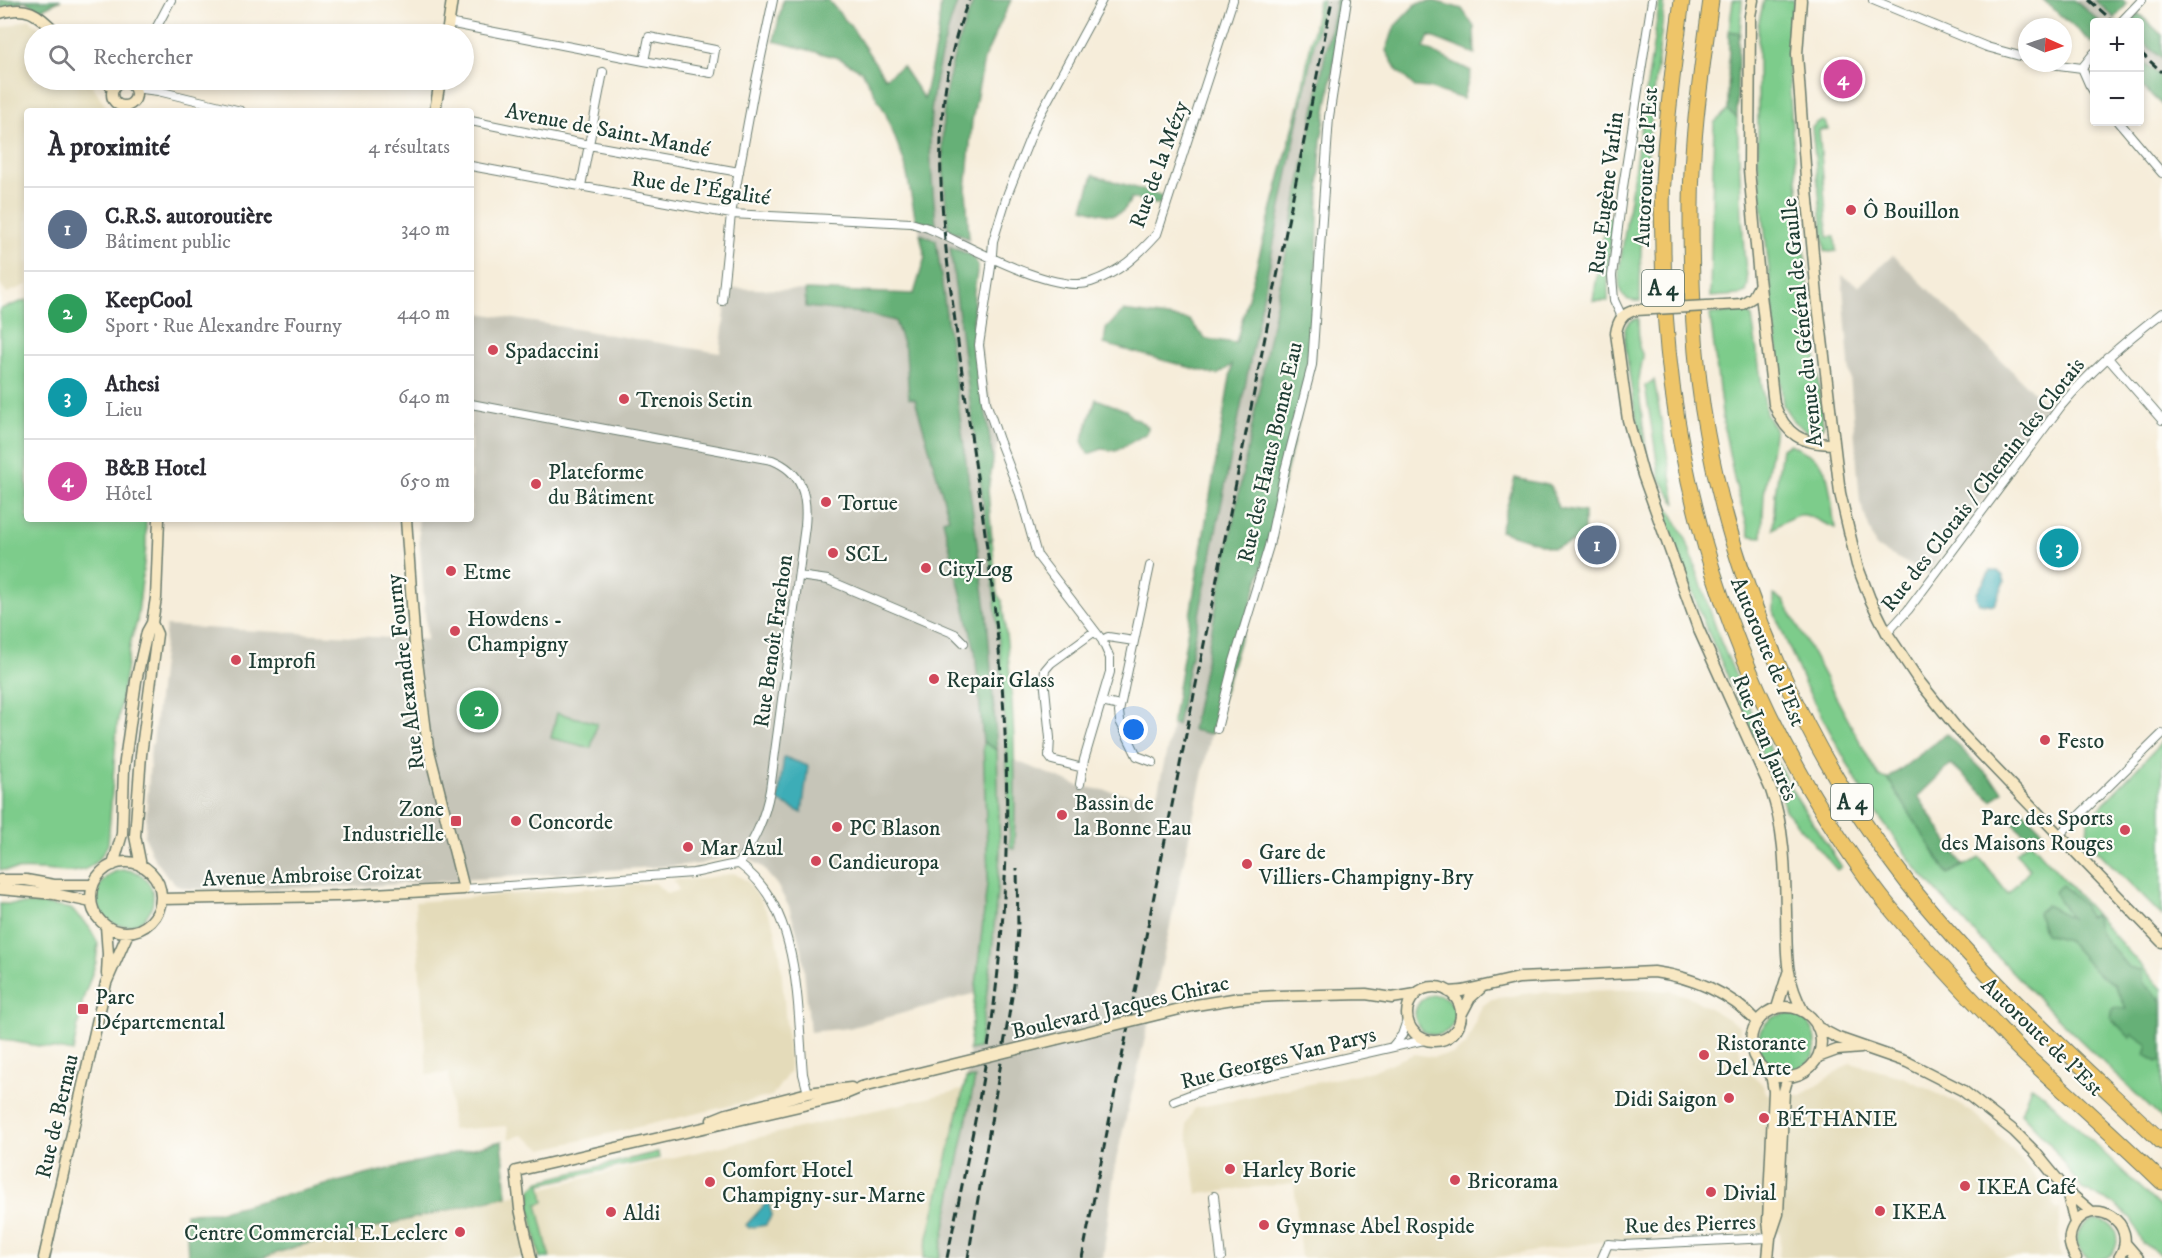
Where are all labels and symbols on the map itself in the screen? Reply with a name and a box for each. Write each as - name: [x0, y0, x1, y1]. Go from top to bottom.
- north arrow: [2018, 18, 2072, 72]
- pin: 4: [1824, 56, 1862, 101]
- street label: Autoroute de l’Est: [1629, 87, 1664, 248]
- street label: Avenue de Saint-Mandé: [503, 97, 712, 164]
- street label: Rue de la Mézy: [1124, 97, 1195, 232]
- street label: Rue Eugène Varlin: [1583, 110, 1630, 276]
- street label: Rue de l'Égalité: [630, 165, 772, 212]
- street label: Avenue du Général de Gaulle: [1776, 197, 1829, 449]
- place label: Ô Bouillon: [1863, 198, 1960, 225]
- marker: Ô Bouillon: [1844, 203, 1858, 217]
- road number: A 4: [1642, 270, 1684, 306]
- place label: Spadaccini: [505, 338, 599, 365]
- street label: Rue des Hauts Bonne Eau: [1232, 339, 1309, 565]
- marker: Spadaccini: [486, 343, 500, 357]
- street label: Rue des Clotais / Chemin des Clotais: [1876, 353, 2091, 617]
- place label: Trenois Setin: [636, 387, 753, 414]
- marker: Trenois Setin: [617, 392, 631, 406]
- place label: Plateforme du Bâtiment: [548, 459, 654, 511]
- marker: Plateforme du Bâtiment: [529, 477, 543, 491]
- place label: Tortue: [838, 490, 898, 517]
- marker: Tortue: [819, 495, 833, 509]
- pin: 1: [1578, 522, 1616, 568]
- pin: 3: [2040, 526, 2078, 570]
- place label: SCL: [845, 541, 887, 568]
- marker: SCL: [826, 546, 840, 560]
- street label: Rue Benoît Frachon: [748, 552, 799, 730]
- place label: CityLog: [938, 556, 1013, 583]
- place label: Etme: [463, 559, 511, 586]
- marker: CityLog: [919, 561, 933, 575]
- marker: Etme: [444, 564, 458, 578]
- street label: Rue Alexandre Fourny: [380, 572, 431, 771]
- street label: Autoroute de l’Est: [1724, 573, 1811, 730]
- place label: Howdens - Champigny: [467, 606, 569, 658]
- marker: Howdens - Champigny: [448, 624, 462, 638]
- place label: Improfi: [248, 648, 316, 675]
- marker: Improfi: [229, 653, 243, 667]
- place label: Repair Glass: [946, 667, 1055, 694]
- street label: Rue Jean Jaurès: [1726, 670, 1803, 805]
- marker: Repair Glass: [927, 672, 941, 686]
- pin: 2: [460, 688, 498, 732]
- your location: [1119, 715, 1148, 744]
- place label: Festo: [2057, 728, 2104, 755]
- marker: Festo: [2038, 733, 2052, 747]
- road number: A 4: [1831, 784, 1873, 820]
- place label: Bassin de la Bonne Eau: [1074, 790, 1192, 842]
- place label: Zone Industrielle: [342, 796, 444, 848]
- place label: Parc des Sports des Maisons Rouges: [1941, 805, 2113, 857]
- marker: Bassin de la Bonne Eau: [1055, 808, 1069, 822]
- place label: Concorde: [528, 809, 613, 836]
- marker: Zone Industrielle: [449, 814, 463, 828]
- marker: Concorde: [509, 814, 523, 828]
- place label: PC Blason: [849, 815, 941, 842]
- marker: PC Blason: [830, 820, 844, 834]
- marker: Parc des Sports des Maisons Rouges: [2118, 823, 2132, 837]
- place label: Mar Azul: [700, 835, 784, 862]
- place label: Gare de Villiers-Champigny-Bry: [1258, 839, 1474, 891]
- marker: Mar Azul: [681, 840, 695, 854]
- place label: Candieuropa: [828, 849, 940, 876]
- marker: Candieuropa: [809, 854, 823, 868]
- marker: Gare de Villiers-Champigny-Bry: [1240, 857, 1254, 871]
- street label: Avenue Ambroise Croizat: [202, 858, 422, 893]
- street label: Boulevard Jacques Chirac: [1009, 969, 1232, 1046]
- street label: Autoroute de l’Est: [1975, 972, 2109, 1102]
- place label: Parc Départemental: [95, 984, 226, 1036]
- marker: Parc Départemental: [76, 1002, 90, 1016]
- street label: Rue Georges Van Parys: [1178, 1021, 1379, 1096]
- place label: Ristorante Del Arte: [1716, 1030, 1806, 1082]
- marker: Ristorante Del Arte: [1697, 1048, 1711, 1062]
- street label: Rue de Bernau: [30, 1052, 85, 1181]
- place label: Didi Saigon: [1614, 1086, 1718, 1113]
- marker: Didi Saigon: [1722, 1091, 1736, 1105]
- place label: BÉTHANIE: [1776, 1106, 1897, 1133]
- marker: BÉTHANIE: [1757, 1111, 1771, 1125]
- place label: Comfort Hotel Champigny-sur-Marne: [722, 1157, 925, 1209]
- place label: Harley Borie: [1242, 1157, 1356, 1184]
- marker: Harley Borie: [1223, 1162, 1237, 1176]
- place label: Bricorama: [1467, 1168, 1559, 1195]
- marker: Bricorama: [1448, 1173, 1462, 1187]
- place label: IKEA Café: [1977, 1174, 2076, 1201]
- marker: Comfort Hotel Champigny-sur-Marne: [703, 1175, 717, 1189]
- marker: IKEA Café: [1958, 1179, 1972, 1193]
- place label: Divial: [1723, 1180, 1777, 1207]
- marker: Divial: [1704, 1185, 1718, 1199]
- place label: IKEA: [1892, 1199, 1947, 1226]
- place label: Aldi: [623, 1200, 660, 1227]
- marker: IKEA: [1873, 1204, 1887, 1218]
- marker: Aldi: [604, 1205, 618, 1219]
- street label: Rue des Pierres: [1624, 1209, 1756, 1240]
- place label: Gymnase Abel Rospide: [1276, 1213, 1475, 1240]
- marker: Gymnase Abel Rospide: [1257, 1218, 1271, 1232]
- place label: Centre Commercial E.Leclerc: [184, 1220, 448, 1247]
- marker: Centre Commercial E.Leclerc: [453, 1225, 467, 1239]

